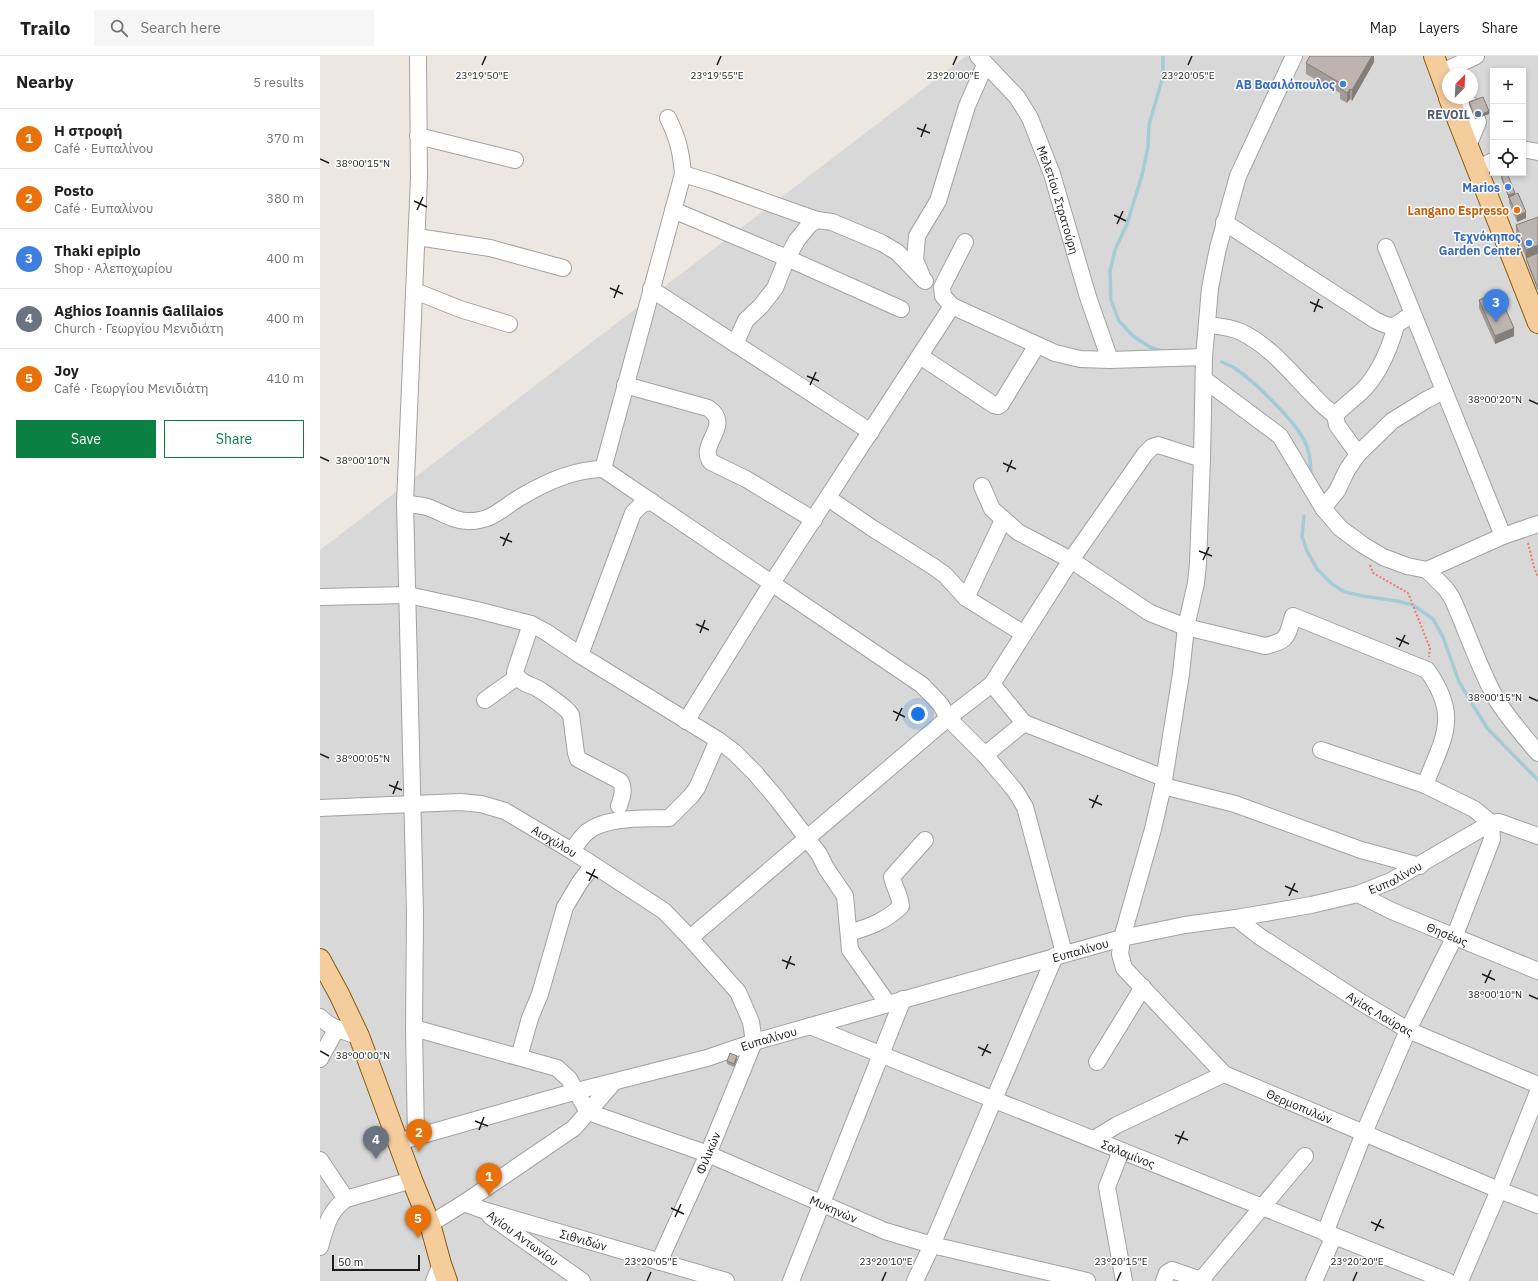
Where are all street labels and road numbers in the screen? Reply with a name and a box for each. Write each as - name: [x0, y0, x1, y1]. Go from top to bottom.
- street label: Μελετίου Στρατούρη: [1034, 143, 1083, 256]
- street label: Αισχύλου: [529, 821, 580, 860]
- street label: Ευπαλίνου: [1366, 857, 1424, 897]
- street label: Θησέως: [1425, 919, 1471, 949]
- street label: Ευπαλίνου: [1050, 935, 1110, 965]
- street label: Αγίας Λαύρας: [1344, 988, 1416, 1039]
- street label: Ευπαλίνου: [738, 1023, 799, 1054]
- street label: Θερμοπυλών: [1264, 1085, 1335, 1126]
- street label: Φιλικών: [692, 1130, 724, 1176]
- street label: Σαλαμίνος: [1099, 1136, 1158, 1171]
- street label: Μυκηνών: [807, 1192, 860, 1226]
- street label: Αγίου Αντωνίου: [484, 1207, 562, 1269]
- street label: Σιθνιδών: [558, 1225, 609, 1253]

